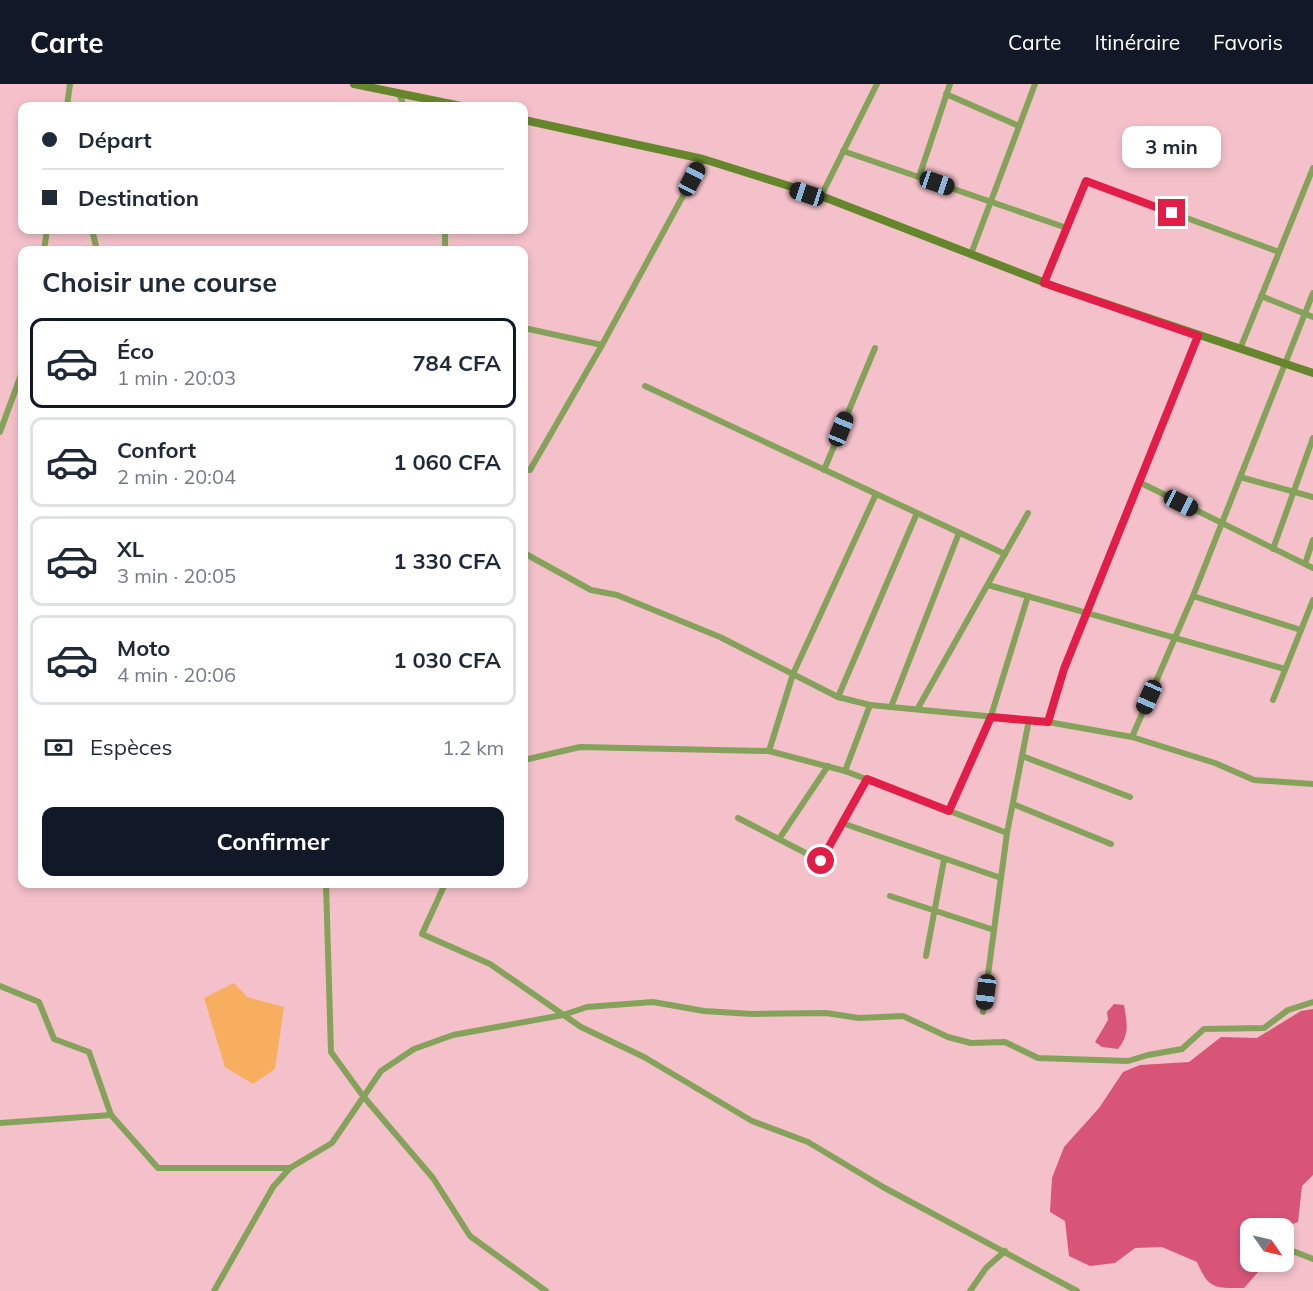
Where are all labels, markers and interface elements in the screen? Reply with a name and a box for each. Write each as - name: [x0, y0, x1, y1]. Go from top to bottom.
- text: Carte: [30, 25, 104, 60]
- text: Carte: [1008, 29, 1062, 55]
- text: Itinéraire: [1095, 29, 1180, 55]
- text: Favoris: [1213, 29, 1283, 55]
- text: Départ: [78, 126, 152, 154]
- callout: 3 min: [1122, 126, 1222, 168]
- text: 3 min: [1145, 134, 1198, 159]
- car: [676, 159, 708, 199]
- car: [917, 169, 957, 197]
- car: [787, 180, 827, 208]
- text: Destination: [78, 184, 199, 212]
- route end: [1158, 199, 1185, 226]
- text: Choisir une course: [42, 265, 277, 299]
- icon: car: [45, 336, 99, 390]
- text: Éco: [117, 337, 154, 365]
- text: 784 CFA: [412, 349, 501, 377]
- text: 1 min · 20:03: [117, 365, 236, 390]
- car: [826, 409, 856, 449]
- icon: car: [45, 435, 99, 489]
- text: Confort: [117, 436, 196, 464]
- text: 1 060 CFA: [393, 448, 501, 476]
- text: 2 min · 20:04: [117, 464, 236, 489]
- car: [1161, 487, 1201, 519]
- icon: car: [45, 534, 99, 588]
- text: XL: [117, 535, 144, 563]
- text: 1 330 CFA: [393, 547, 501, 575]
- text: 3 min · 20:05: [117, 563, 236, 588]
- icon: car: [45, 633, 99, 687]
- text: Moto: [117, 634, 170, 662]
- text: 1 030 CFA: [393, 646, 501, 674]
- text: 4 min · 20:06: [117, 662, 236, 687]
- car: [1133, 677, 1165, 717]
- icon: cash: [42, 731, 75, 764]
- text: Espèces: [90, 733, 172, 761]
- text: 1.2 km: [442, 735, 504, 760]
- button: Confirmer: [42, 807, 504, 876]
- route start: [807, 847, 834, 874]
- car: [975, 973, 997, 1011]
- north arrow: [1240, 1218, 1294, 1272]
- map controls: [1240, 1218, 1294, 1272]

